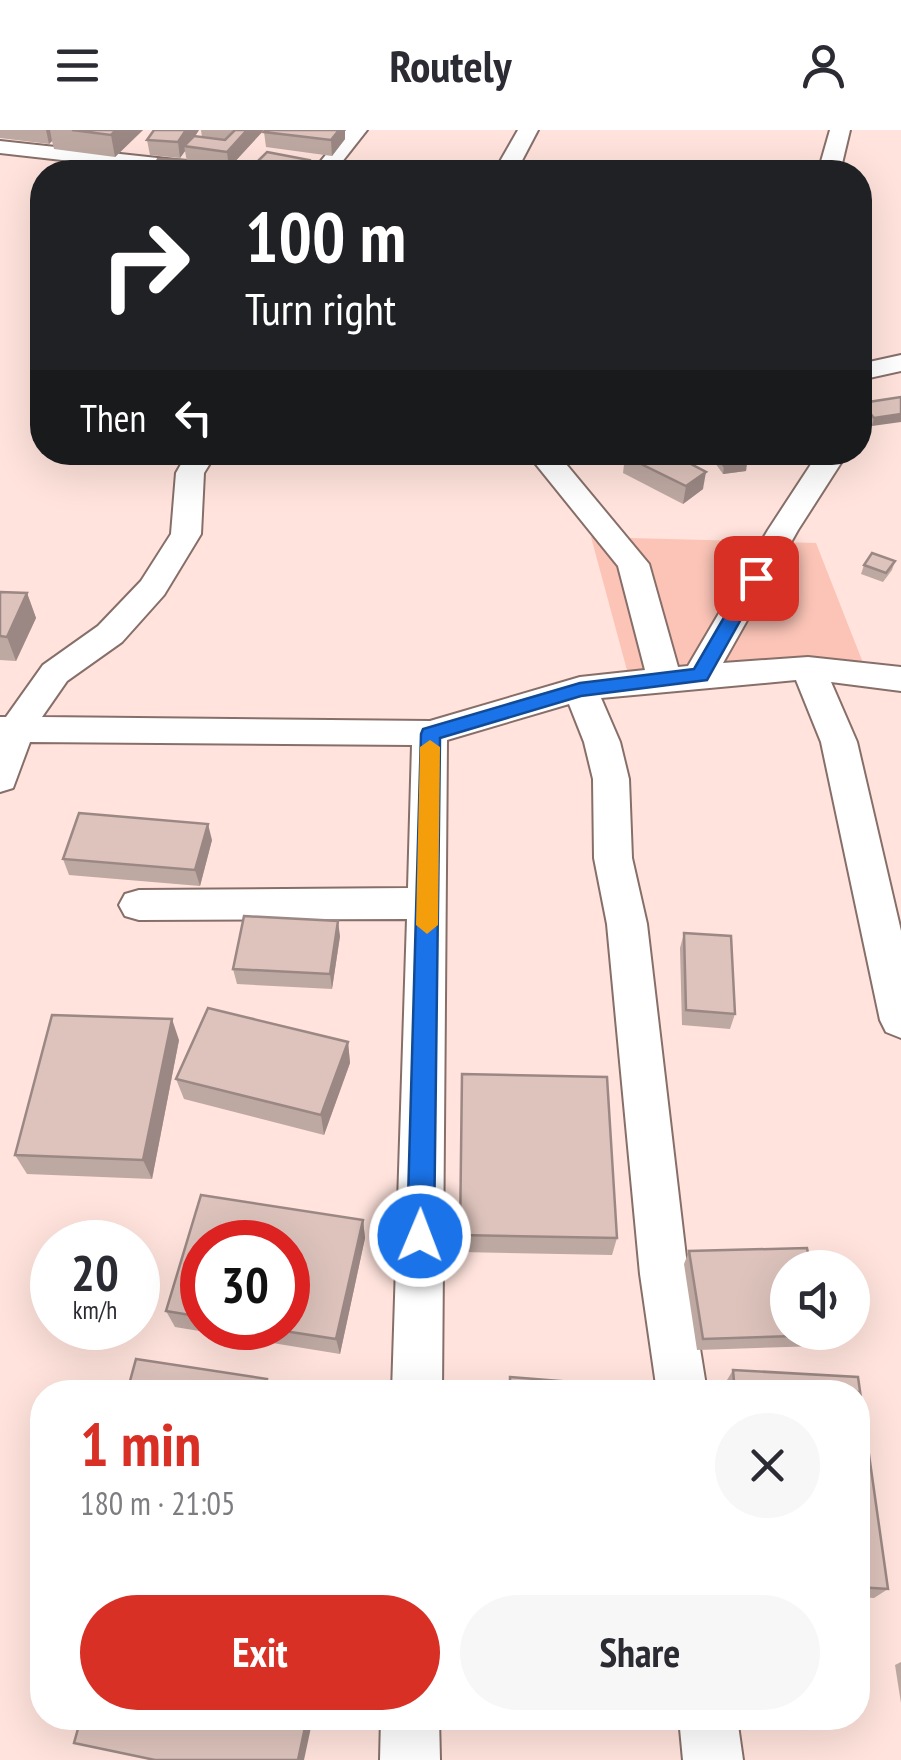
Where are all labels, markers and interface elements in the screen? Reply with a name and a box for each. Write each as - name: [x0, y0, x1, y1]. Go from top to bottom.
- text: Routely: [389, 36, 512, 94]
- icon: menu: [50, 38, 105, 93]
- icon: person: [796, 38, 851, 93]
- text: 100 m: [245, 191, 406, 281]
- icon: right: [80, 200, 210, 330]
- text: Turn right: [245, 279, 396, 337]
- icon: left: [166, 390, 221, 445]
- text: Then: [80, 393, 146, 442]
- pin: [714, 536, 799, 621]
- icon: arrive: [729, 551, 784, 606]
- position arrow: [368, 1184, 472, 1288]
- speed limit sign: 30: [180, 1220, 310, 1350]
- text: 20: [71, 1240, 119, 1305]
- map controls: [770, 1250, 870, 1350]
- button: sound: [770, 1250, 870, 1350]
- text: km/h: [73, 1294, 117, 1326]
- text: 1 min: [80, 1405, 201, 1483]
- button: close: [715, 1413, 820, 1518]
- text: 180 m · 21:05: [80, 1482, 235, 1524]
- button: Exit: [80, 1595, 440, 1710]
- button: Share: [460, 1595, 820, 1710]

